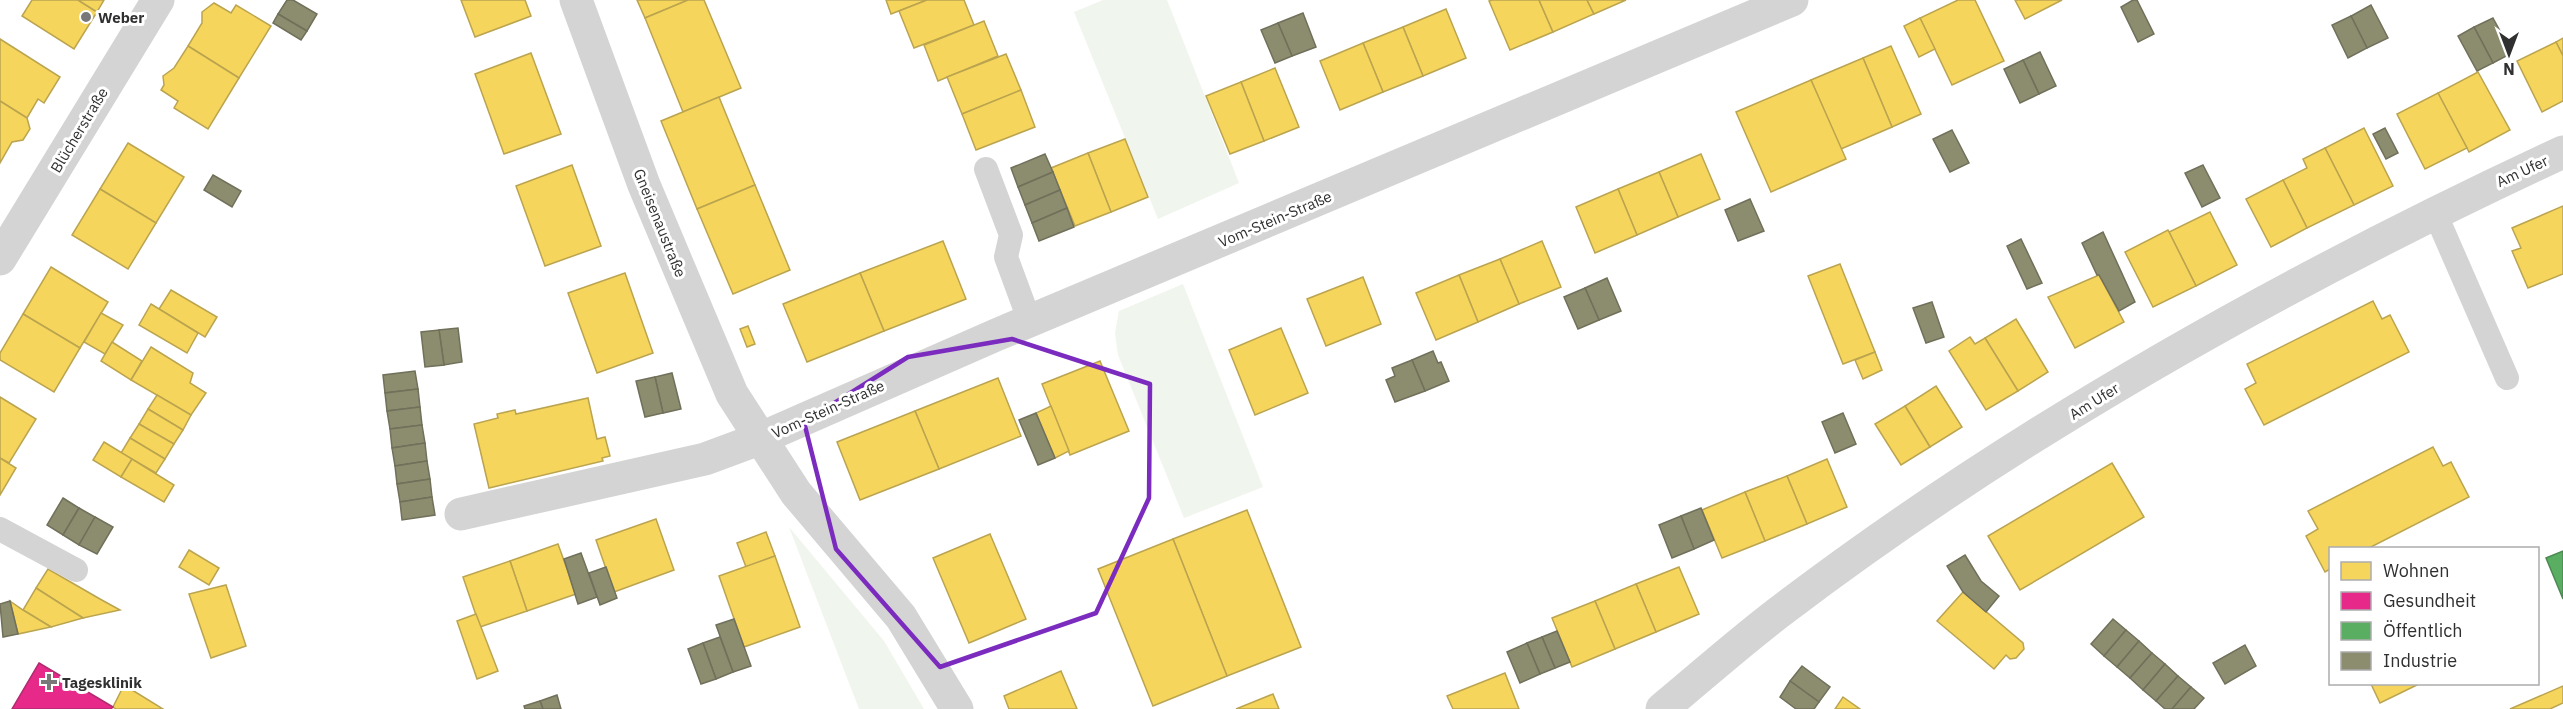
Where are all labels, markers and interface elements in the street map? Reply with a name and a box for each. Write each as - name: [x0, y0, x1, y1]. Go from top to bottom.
- place label: Weber: [98, 8, 144, 27]
- marker: Weber: [79, 10, 93, 24]
- north arrow: [2479, 24, 2539, 84]
- text: N: [2503, 59, 2515, 79]
- street label: Blücherstraße: [46, 84, 112, 176]
- street label: Am Ufer: [2493, 151, 2551, 191]
- street label: Gneisenaustraße: [630, 166, 690, 280]
- street label: Vom-Stein-Straße: [1215, 187, 1335, 251]
- street label: Vom-Stein-Straße: [769, 376, 887, 442]
- street label: Am Ufer: [2066, 378, 2123, 424]
- legend: [2329, 547, 2539, 685]
- text: Wohnen: [2383, 559, 2449, 582]
- text: Gesundheit: [2383, 589, 2476, 612]
- text: Öffentlich: [2383, 619, 2462, 642]
- text: Industrie: [2383, 649, 2457, 672]
- marker: Tagesklinik: [40, 673, 58, 691]
- place label: Tagesklinik: [62, 673, 142, 692]

